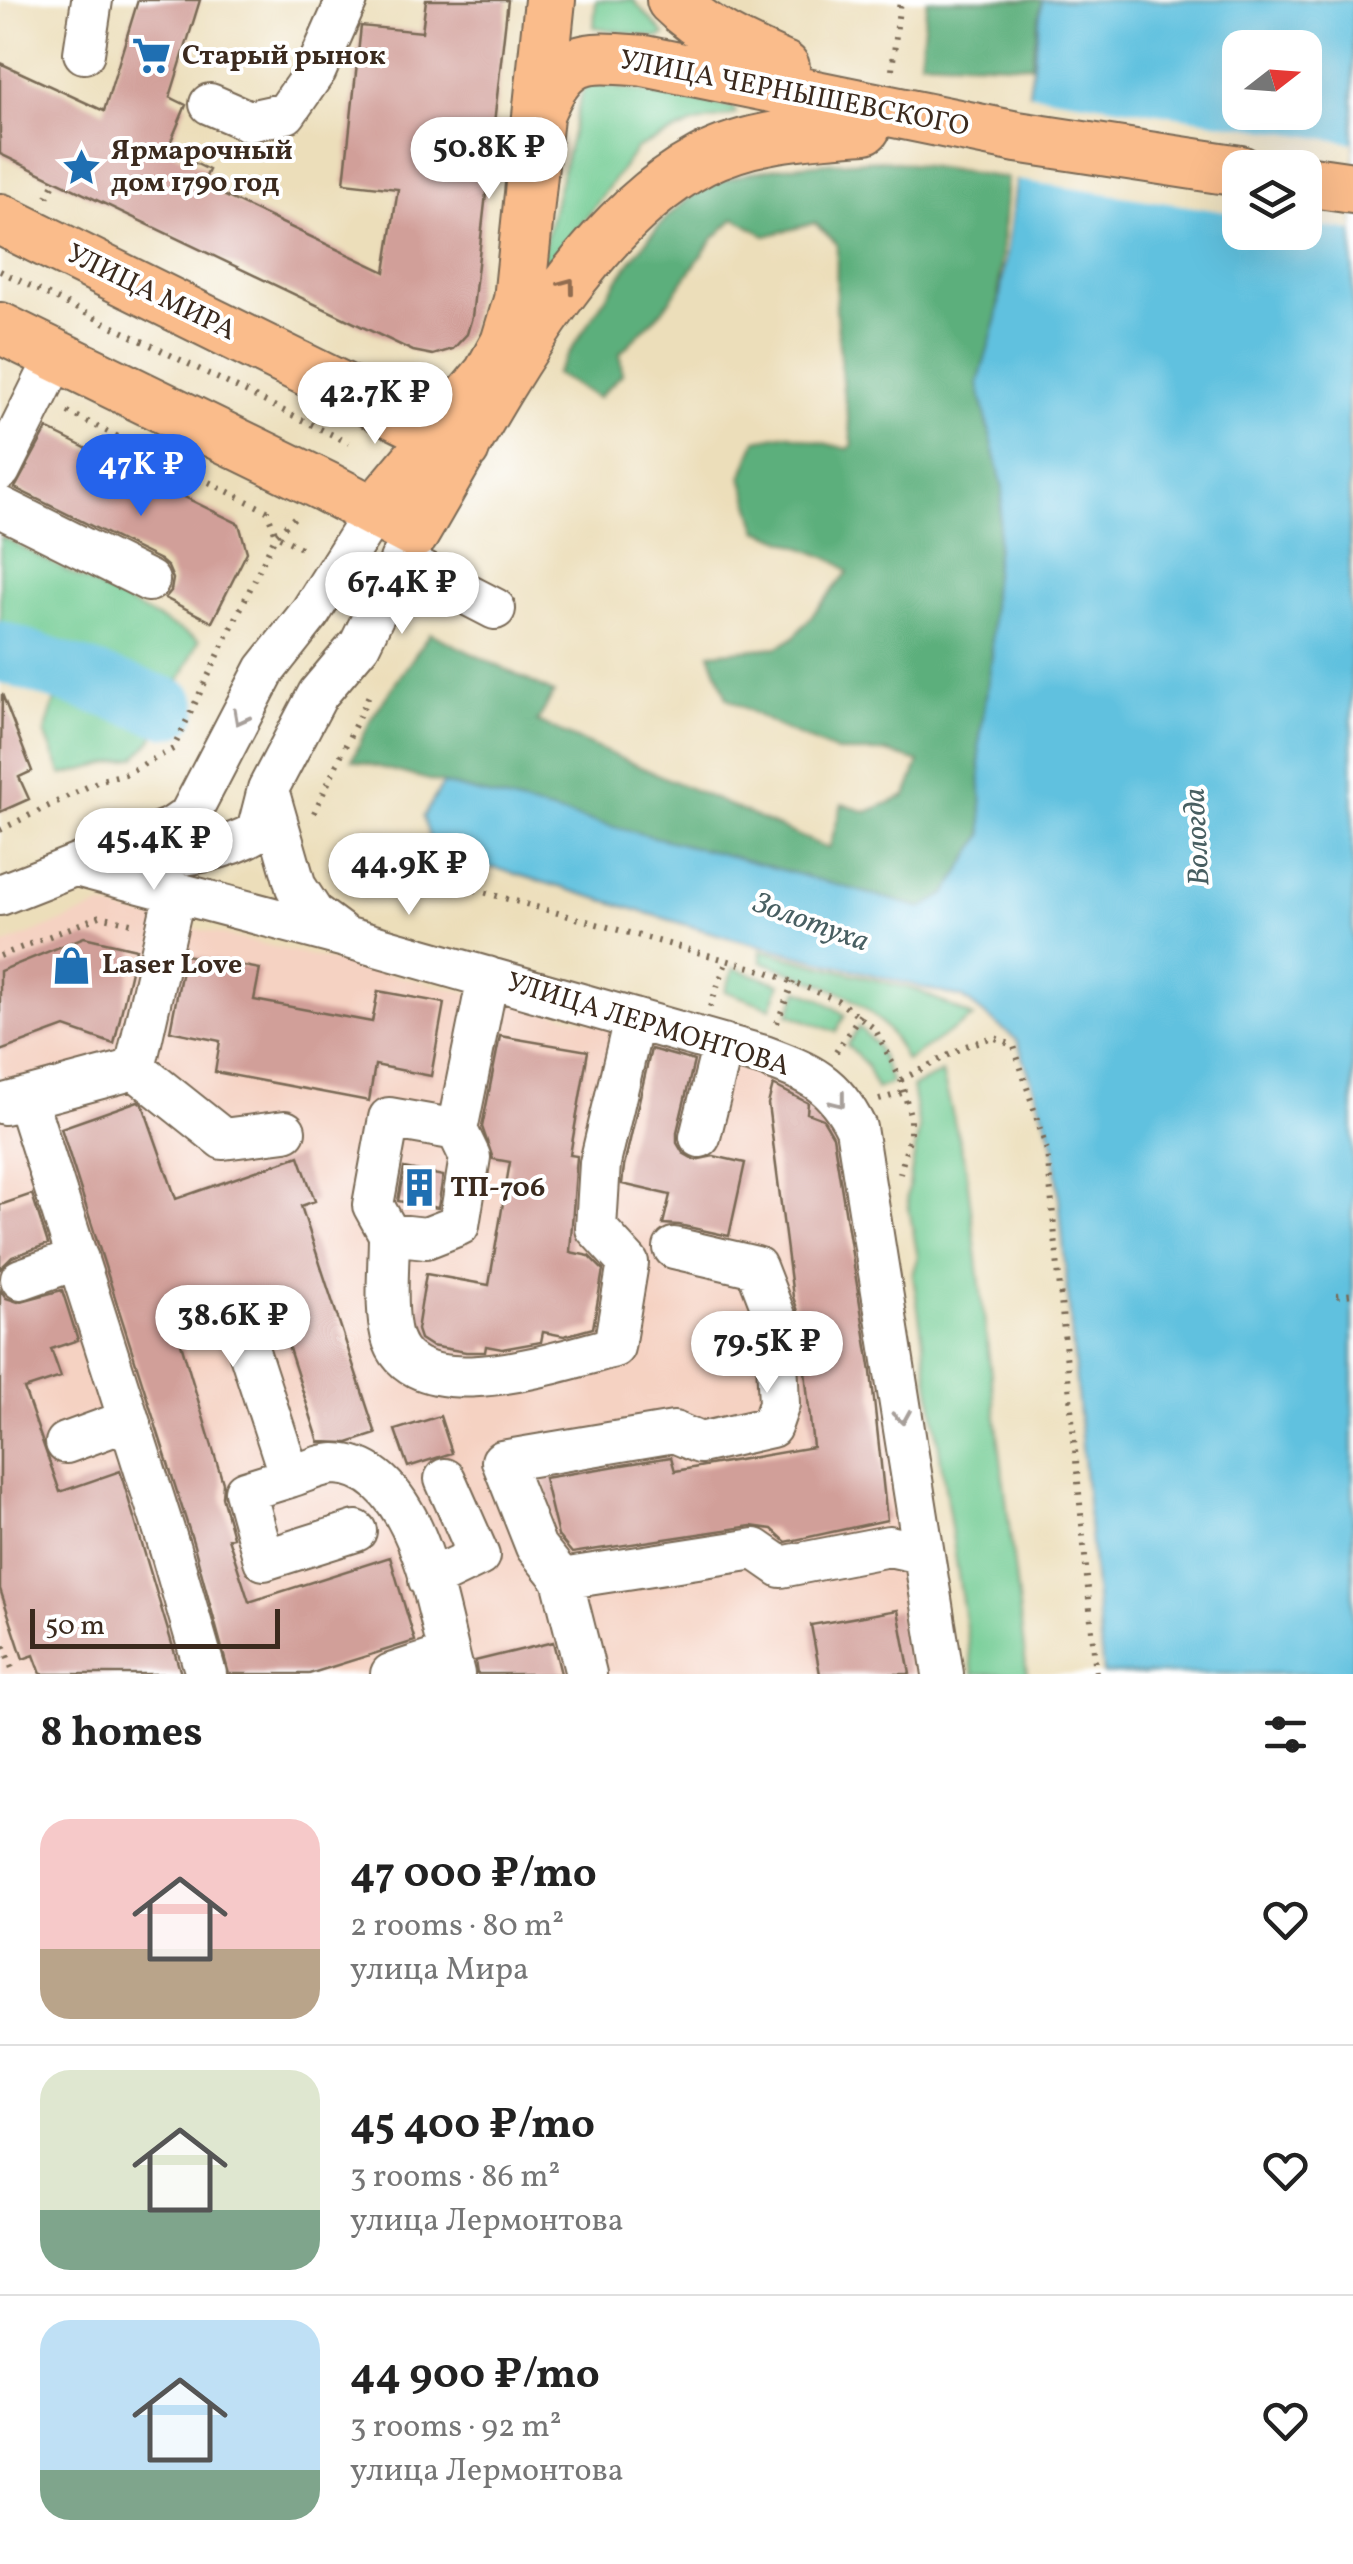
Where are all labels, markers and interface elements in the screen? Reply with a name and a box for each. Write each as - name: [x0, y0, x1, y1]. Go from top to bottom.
- north arrow: [1222, 30, 1322, 130]
- map controls: [1222, 30, 1322, 250]
- supermarket icon: Старый рынок: [131, 35, 173, 77]
- place label: Старый рынок: [182, 37, 386, 76]
- street label: УЛИЦА ЧЕРНЫШЕВСКОГО: [616, 41, 972, 147]
- pin: 50.8K ₽: [397, 117, 581, 202]
- text: 50.8K ₽: [433, 127, 545, 171]
- place label: Ярмарочный дом 1790 год: [111, 132, 293, 203]
- place icon: Ярмарочный дом 1790 год: [60, 146, 102, 188]
- button: layers: [1222, 150, 1322, 250]
- street label: УЛИЦА МИРА: [60, 235, 243, 351]
- one-way arrow: [557, 278, 574, 296]
- pin: 42.7K ₽: [283, 362, 467, 447]
- text: 42.7K ₽: [320, 372, 430, 416]
- pin: 47K ₽: [71, 434, 211, 519]
- text: 47K ₽: [98, 444, 184, 488]
- pin: 67.4K ₽: [310, 552, 494, 637]
- text: 67.4K ₽: [347, 562, 457, 606]
- one-way arrow: [233, 708, 252, 726]
- water label: Вологда: [1174, 787, 1222, 887]
- pin: 45.4K ₽: [62, 808, 246, 893]
- text: 45.4K ₽: [97, 818, 211, 862]
- pin: 44.9K ₽: [317, 833, 501, 918]
- text: 44.9K ₽: [350, 843, 468, 887]
- water label: Золотуха: [746, 882, 875, 963]
- shop icon: Laser Love: [51, 944, 93, 986]
- place label: Laser Love: [102, 946, 242, 985]
- street label: УЛИЦА ЛЕРМОНТОВА: [502, 963, 795, 1087]
- one-way arrow: [827, 1090, 845, 1108]
- building icon: ТП-706: [399, 1167, 441, 1209]
- place label: ТП-706: [450, 1169, 545, 1208]
- pin: 38.6K ₽: [141, 1285, 325, 1370]
- text: 38.6K ₽: [177, 1295, 289, 1339]
- pin: 79.5K ₽: [675, 1311, 859, 1396]
- text: 79.5K ₽: [713, 1321, 821, 1365]
- one-way arrow: [891, 1409, 912, 1426]
- scale bar: [30, 1604, 280, 1648]
- text: 50 m: [45, 1607, 105, 1646]
- text: 8 homes: [40, 1705, 203, 1764]
- icon: filters: [1258, 1707, 1313, 1762]
- text: 47 000 ₽/mo: [350, 1846, 597, 1905]
- icon: home: [120, 1859, 240, 1979]
- icon: heart: [1258, 1892, 1313, 1947]
- text: 2 rooms · 80 m²: [350, 1905, 564, 1949]
- text: улица Мира: [350, 1949, 529, 1993]
- text: 45 400 ₽/mo: [350, 2097, 595, 2156]
- icon: home: [120, 2110, 240, 2230]
- icon: heart: [1258, 2143, 1313, 2198]
- text: 3 rooms · 86 m²: [350, 2156, 560, 2200]
- text: улица Лермонтова: [350, 2200, 624, 2244]
- text: 44 900 ₽/mo: [350, 2347, 600, 2406]
- icon: home: [120, 2360, 240, 2480]
- icon: heart: [1258, 2393, 1313, 2448]
- text: 3 rooms · 92 m²: [350, 2406, 562, 2450]
- text: улица Лермонтова: [350, 2450, 624, 2494]

